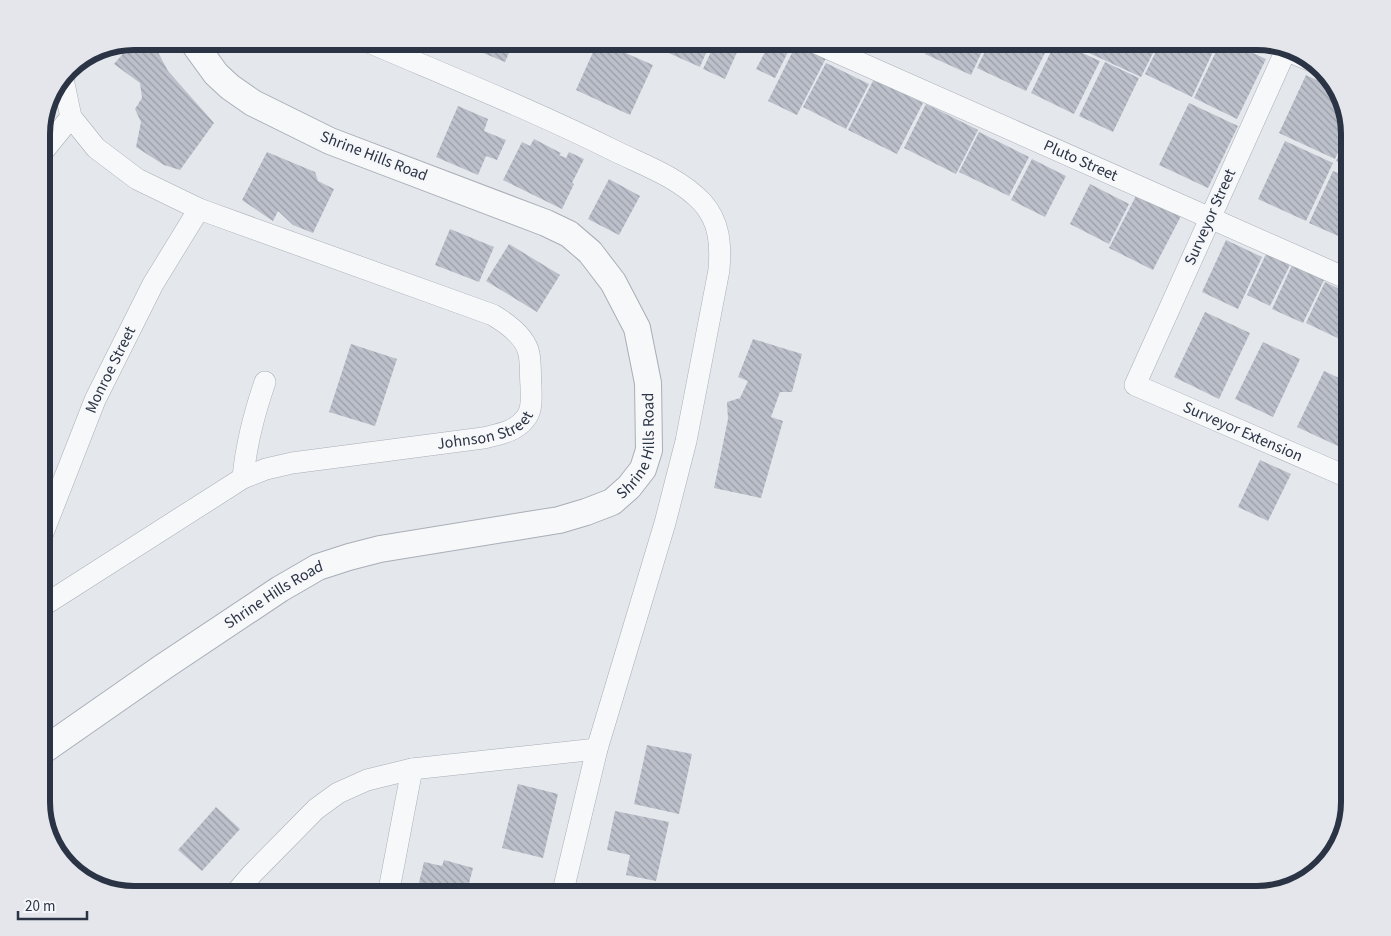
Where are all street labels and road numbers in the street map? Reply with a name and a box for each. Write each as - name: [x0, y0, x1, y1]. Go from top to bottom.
- street label: Shrine Hills Road: [317, 125, 431, 187]
- street label: Pluto Street: [1040, 134, 1122, 187]
- street label: Surveyor Street: [1179, 165, 1241, 269]
- street label: Monroe Street: [80, 322, 141, 417]
- street label: Shrine Hills Road: [612, 393, 660, 504]
- street label: Surveyor Extension: [1180, 396, 1306, 467]
- street label: Johnson Street: [436, 407, 539, 455]
- street label: Shrine Hills Road: [220, 555, 326, 634]

